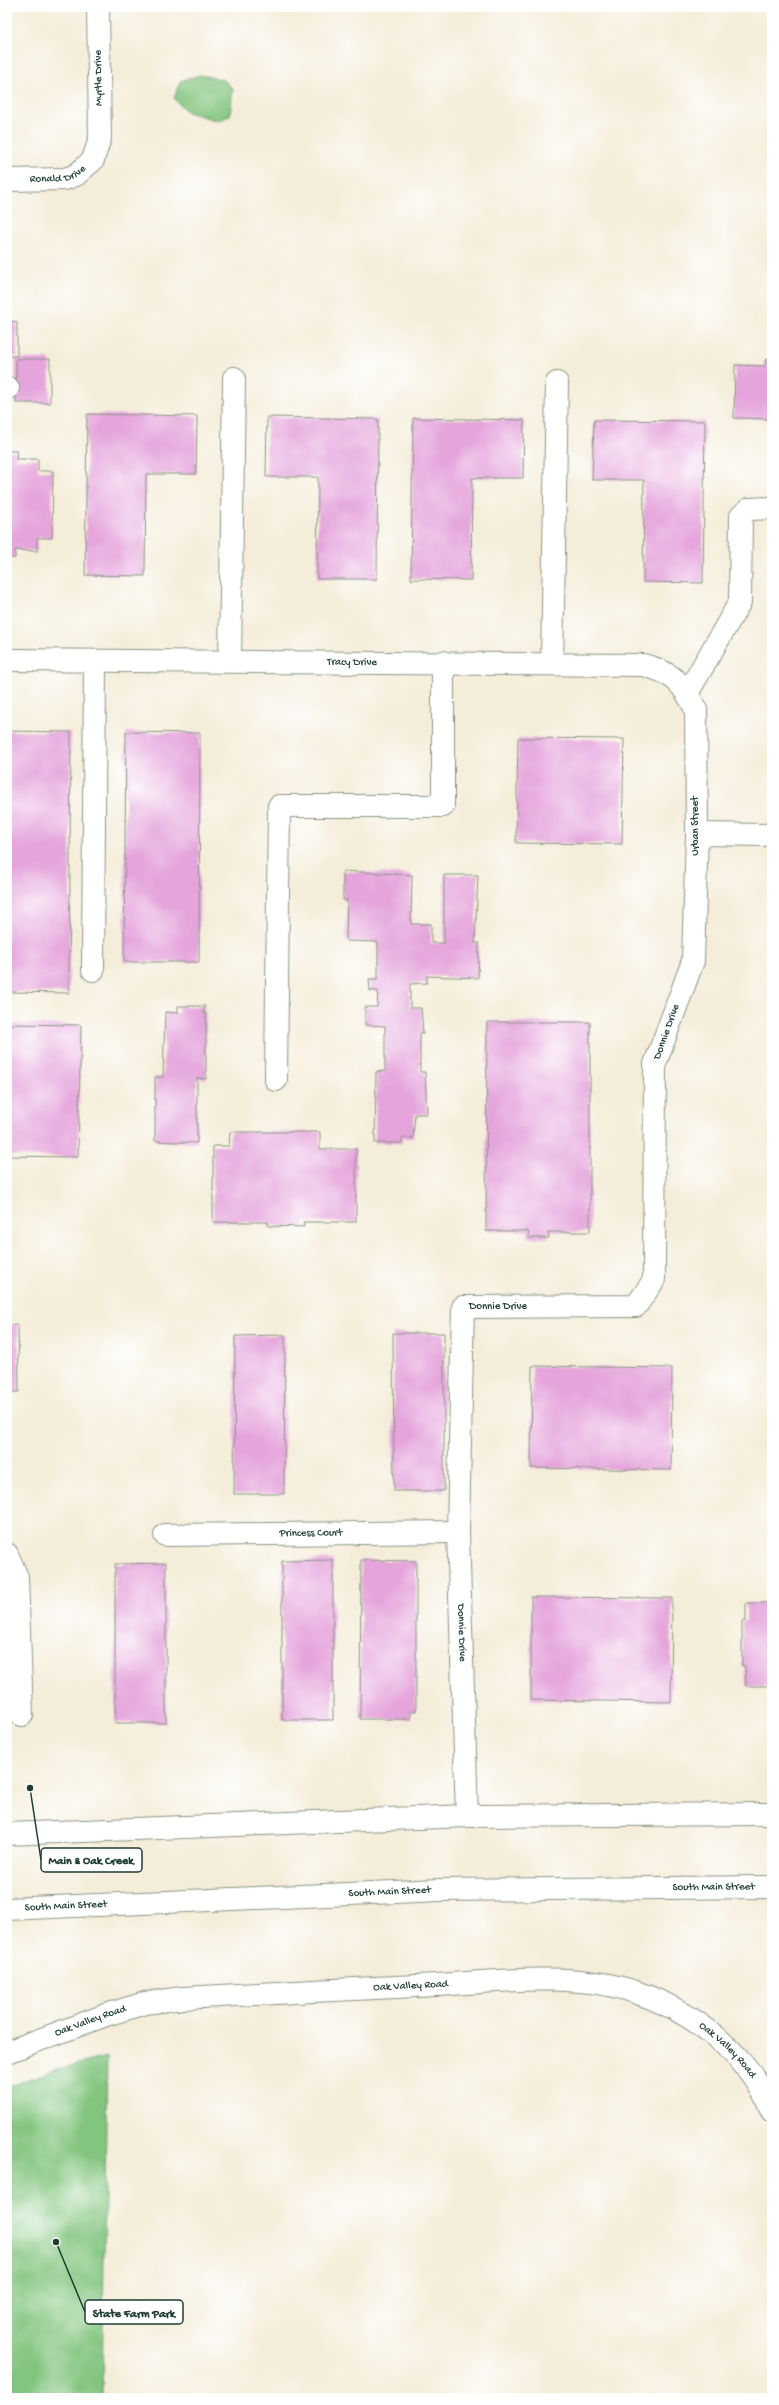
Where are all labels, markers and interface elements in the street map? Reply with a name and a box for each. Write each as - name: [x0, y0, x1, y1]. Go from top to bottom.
- street label: Myrtle Drive: [93, 50, 105, 106]
- street label: Ronald Drive: [30, 163, 89, 186]
- street label: Tracy Drive: [326, 657, 377, 669]
- street label: Urban Street: [690, 795, 702, 856]
- street label: Donnie Drive: [651, 1002, 683, 1062]
- street label: Donnie Drive: [468, 1301, 527, 1313]
- street label: Princess Court: [278, 1527, 344, 1540]
- street label: Donnie Drive: [454, 1602, 468, 1662]
- callout: Main & Oak Creek: [41, 1848, 142, 1872]
- text: Main & Oak Creek: [48, 1855, 135, 1869]
- street label: South Main Street: [672, 1881, 756, 1894]
- street label: South Main Street: [348, 1884, 433, 1900]
- street label: South Main Street: [25, 1899, 109, 1914]
- street label: Oak Valley Road: [373, 1978, 450, 1994]
- street label: Oak Valley Road: [53, 2003, 129, 2040]
- street label: Oak Valley Road: [696, 2020, 759, 2082]
- callout: State Farm Park: [85, 2300, 183, 2324]
- text: State Farm Park: [93, 2308, 177, 2322]

